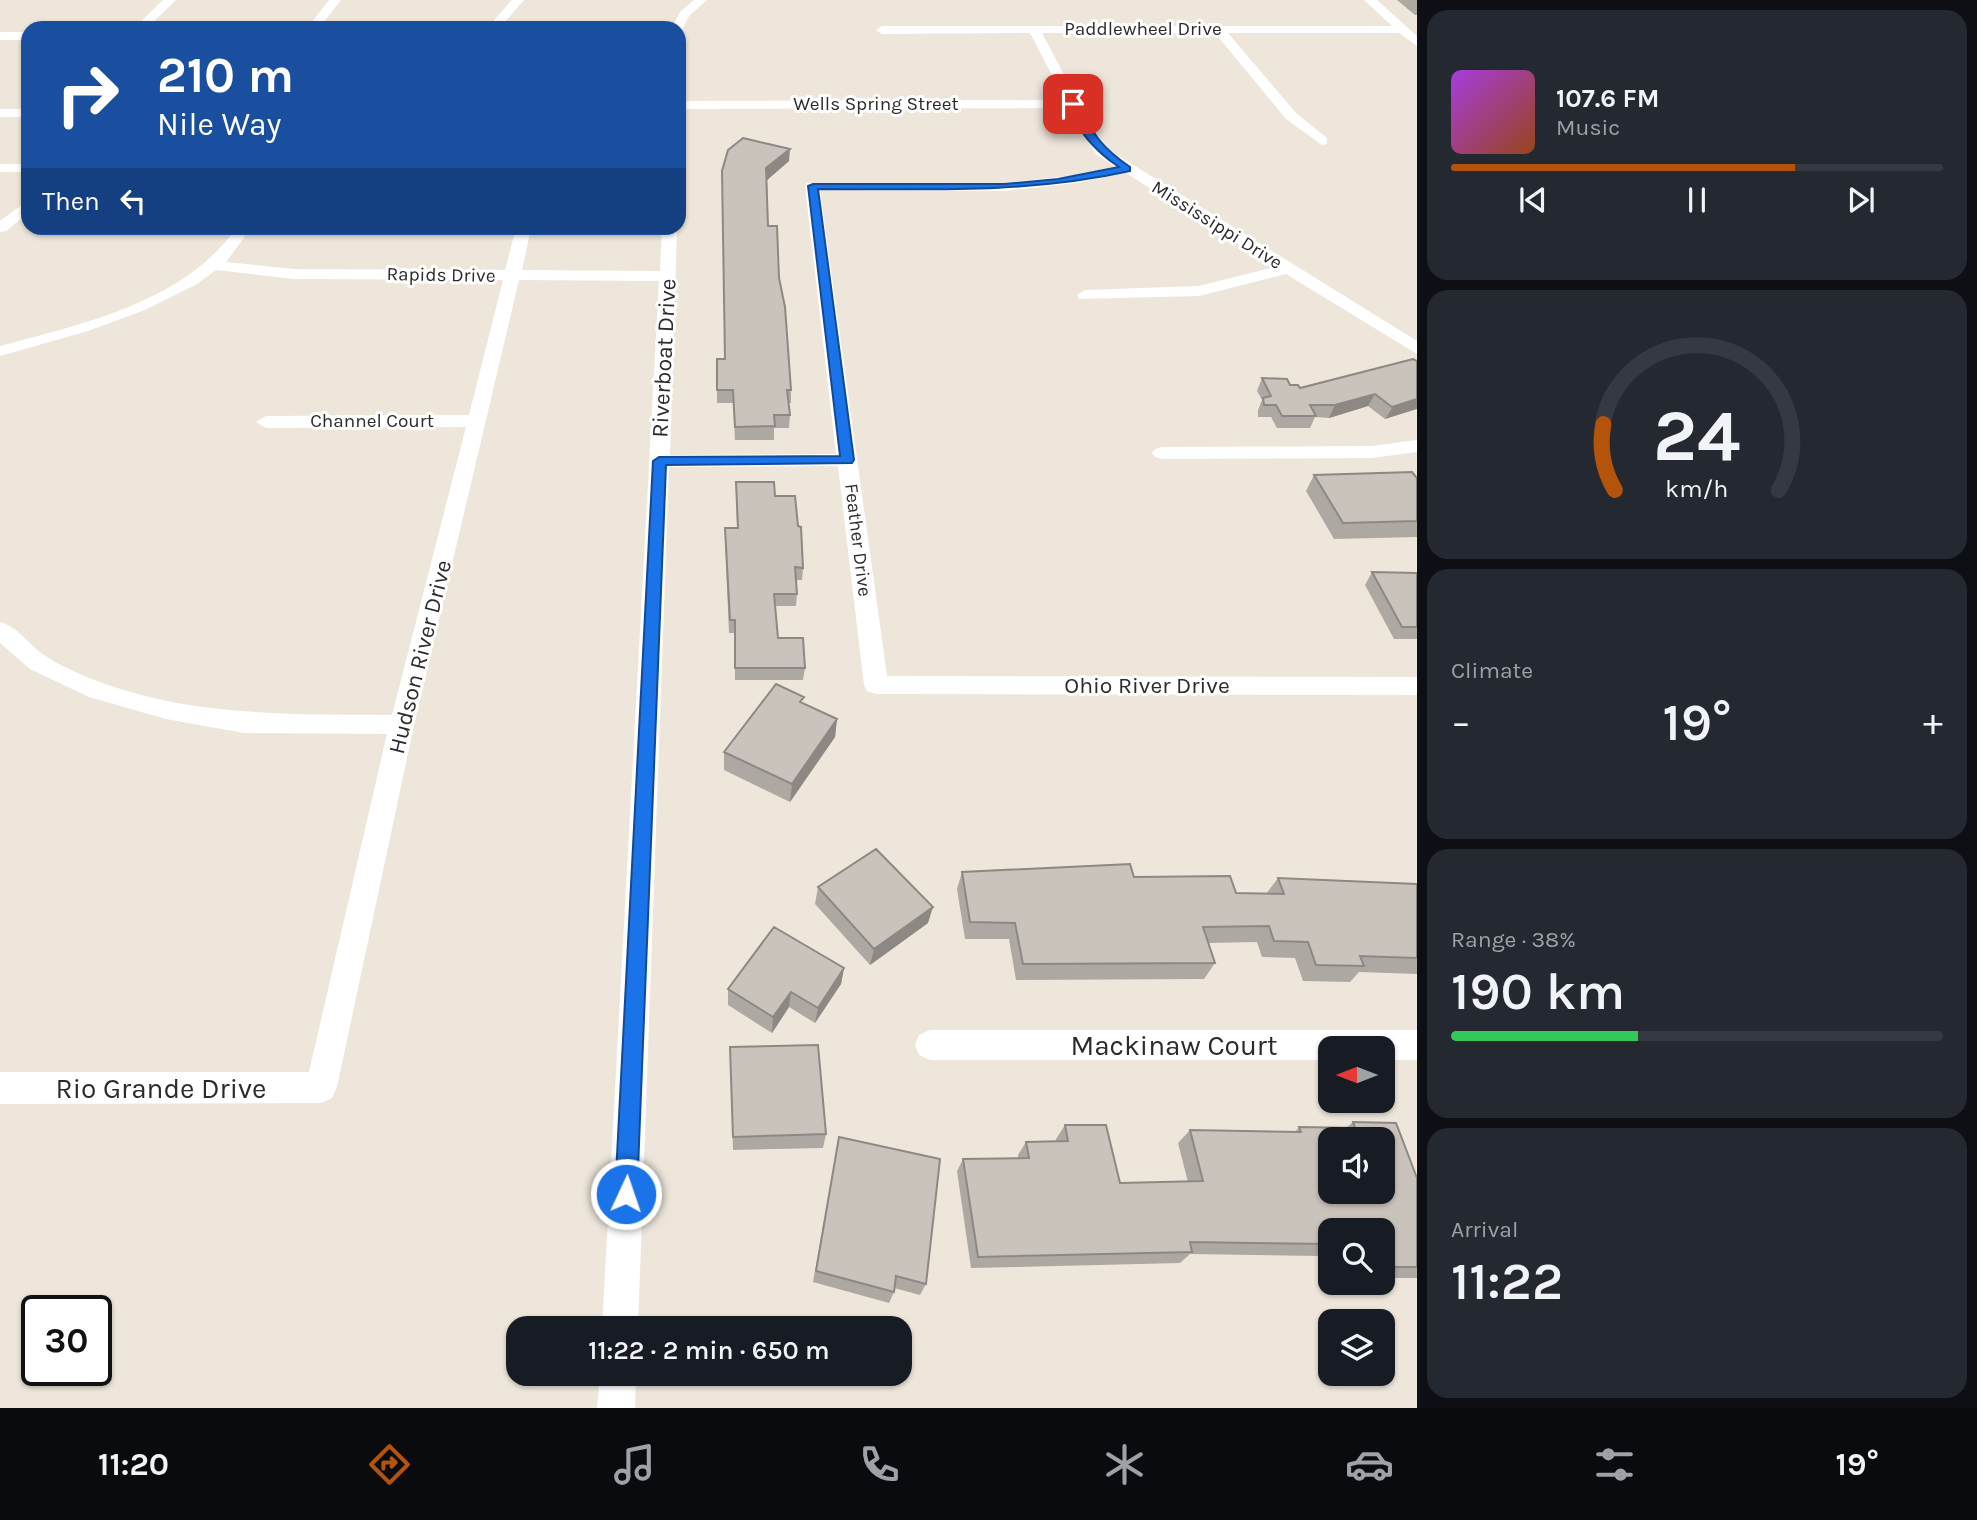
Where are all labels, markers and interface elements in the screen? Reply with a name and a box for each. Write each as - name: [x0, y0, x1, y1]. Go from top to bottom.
- street label: Paddlewheel Drive: [1064, 18, 1222, 40]
- text: 210 m: [157, 47, 294, 104]
- icon: right: [42, 49, 133, 140]
- pin: [1043, 74, 1103, 134]
- text: 107.6 FM: [1556, 83, 1660, 114]
- icon: arrive: [1054, 85, 1092, 123]
- street label: Wells Spring Street: [793, 93, 959, 115]
- text: Nile Way: [157, 106, 282, 143]
- text: Music: [1556, 114, 1620, 141]
- street label: Mississippi Drive: [1148, 176, 1286, 274]
- icon: previous: [1514, 181, 1552, 219]
- icon: pause: [1678, 181, 1716, 219]
- icon: next: [1842, 181, 1880, 219]
- icon: left: [114, 182, 152, 220]
- text: Then: [42, 186, 100, 217]
- street label: Rapids Drive: [386, 263, 496, 287]
- street label: Riverboat Drive: [646, 278, 682, 438]
- text: 24: [1653, 394, 1741, 479]
- street label: Channel Court: [310, 410, 434, 432]
- text: km/h: [1665, 474, 1729, 503]
- street label: Feather Drive: [840, 482, 876, 598]
- street label: Hudson River Drive: [383, 557, 457, 757]
- text: Climate: [1451, 657, 1533, 684]
- street label: Ohio River Drive: [1064, 672, 1230, 699]
- text: 19°: [1663, 692, 1731, 753]
- text: −: [1451, 700, 1471, 745]
- text: +: [1923, 700, 1943, 745]
- text: Range · 38%: [1451, 926, 1576, 953]
- text: 190 km: [1451, 961, 1625, 1022]
- street label: Mackinaw Court: [1070, 1029, 1278, 1062]
- north arrow: [1318, 1036, 1395, 1113]
- map controls: [1318, 1036, 1395, 1386]
- street label: Rio Grande Drive: [56, 1072, 266, 1105]
- button: sound: [1318, 1127, 1395, 1204]
- position arrow: [589, 1157, 663, 1231]
- text: Arrival: [1451, 1216, 1518, 1243]
- button: search: [1318, 1218, 1395, 1295]
- text: 11:22: [1451, 1251, 1563, 1312]
- speed limit sign: 30: [21, 1295, 112, 1386]
- button: layers: [1318, 1309, 1395, 1386]
- text: 11:22 · 2 min · 650 m: [588, 1335, 830, 1366]
- icon: directions: [365, 1440, 414, 1489]
- icon: music: [610, 1440, 659, 1489]
- icon: phone: [855, 1440, 904, 1489]
- icon: climate: [1100, 1440, 1149, 1489]
- icon: car: [1345, 1440, 1394, 1489]
- icon: filters: [1590, 1440, 1639, 1489]
- text: 11:20: [98, 1446, 169, 1483]
- text: 19°: [1836, 1446, 1879, 1483]

